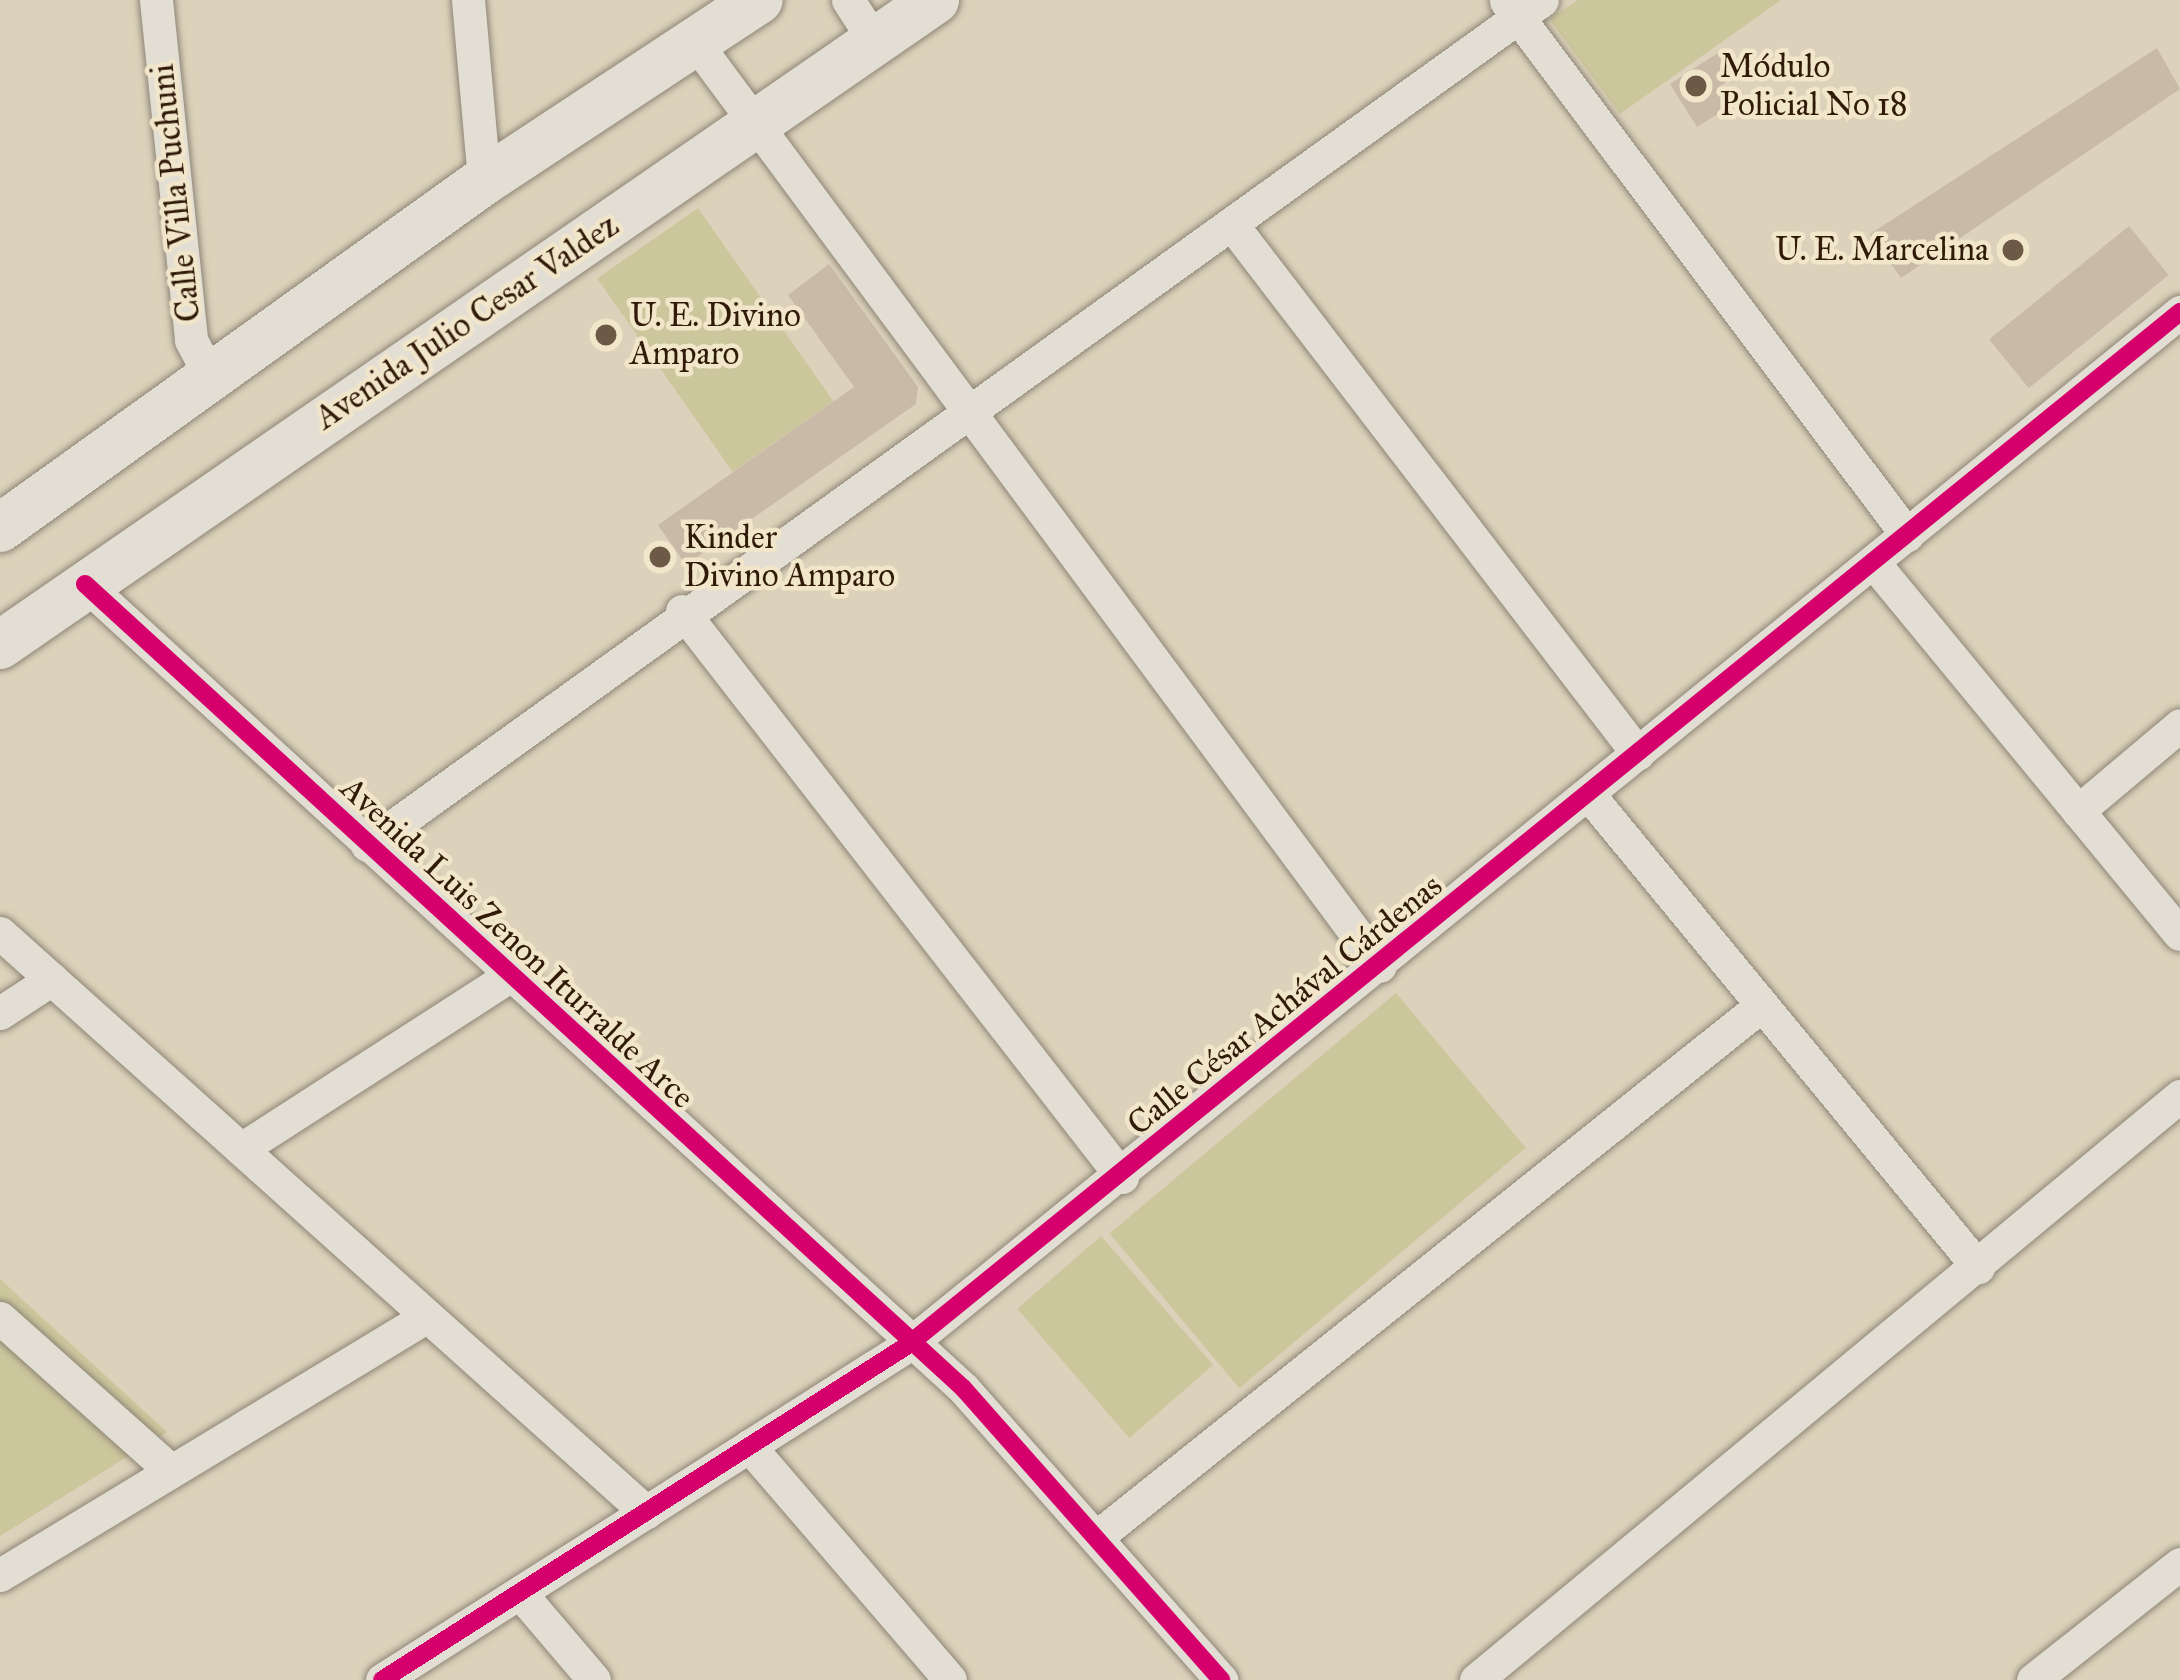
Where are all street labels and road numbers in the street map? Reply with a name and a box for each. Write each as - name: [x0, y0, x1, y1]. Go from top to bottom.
- street label: Calle Villa Puchuni: [143, 62, 209, 324]
- street label: Avenida Julio Cesar Valdez: [308, 206, 626, 438]
- street label: Avenida Luis Zenon Iturralde Arce: [332, 769, 702, 1117]
- street label: Calle César Achával Cárdenas: [1120, 866, 1450, 1144]

